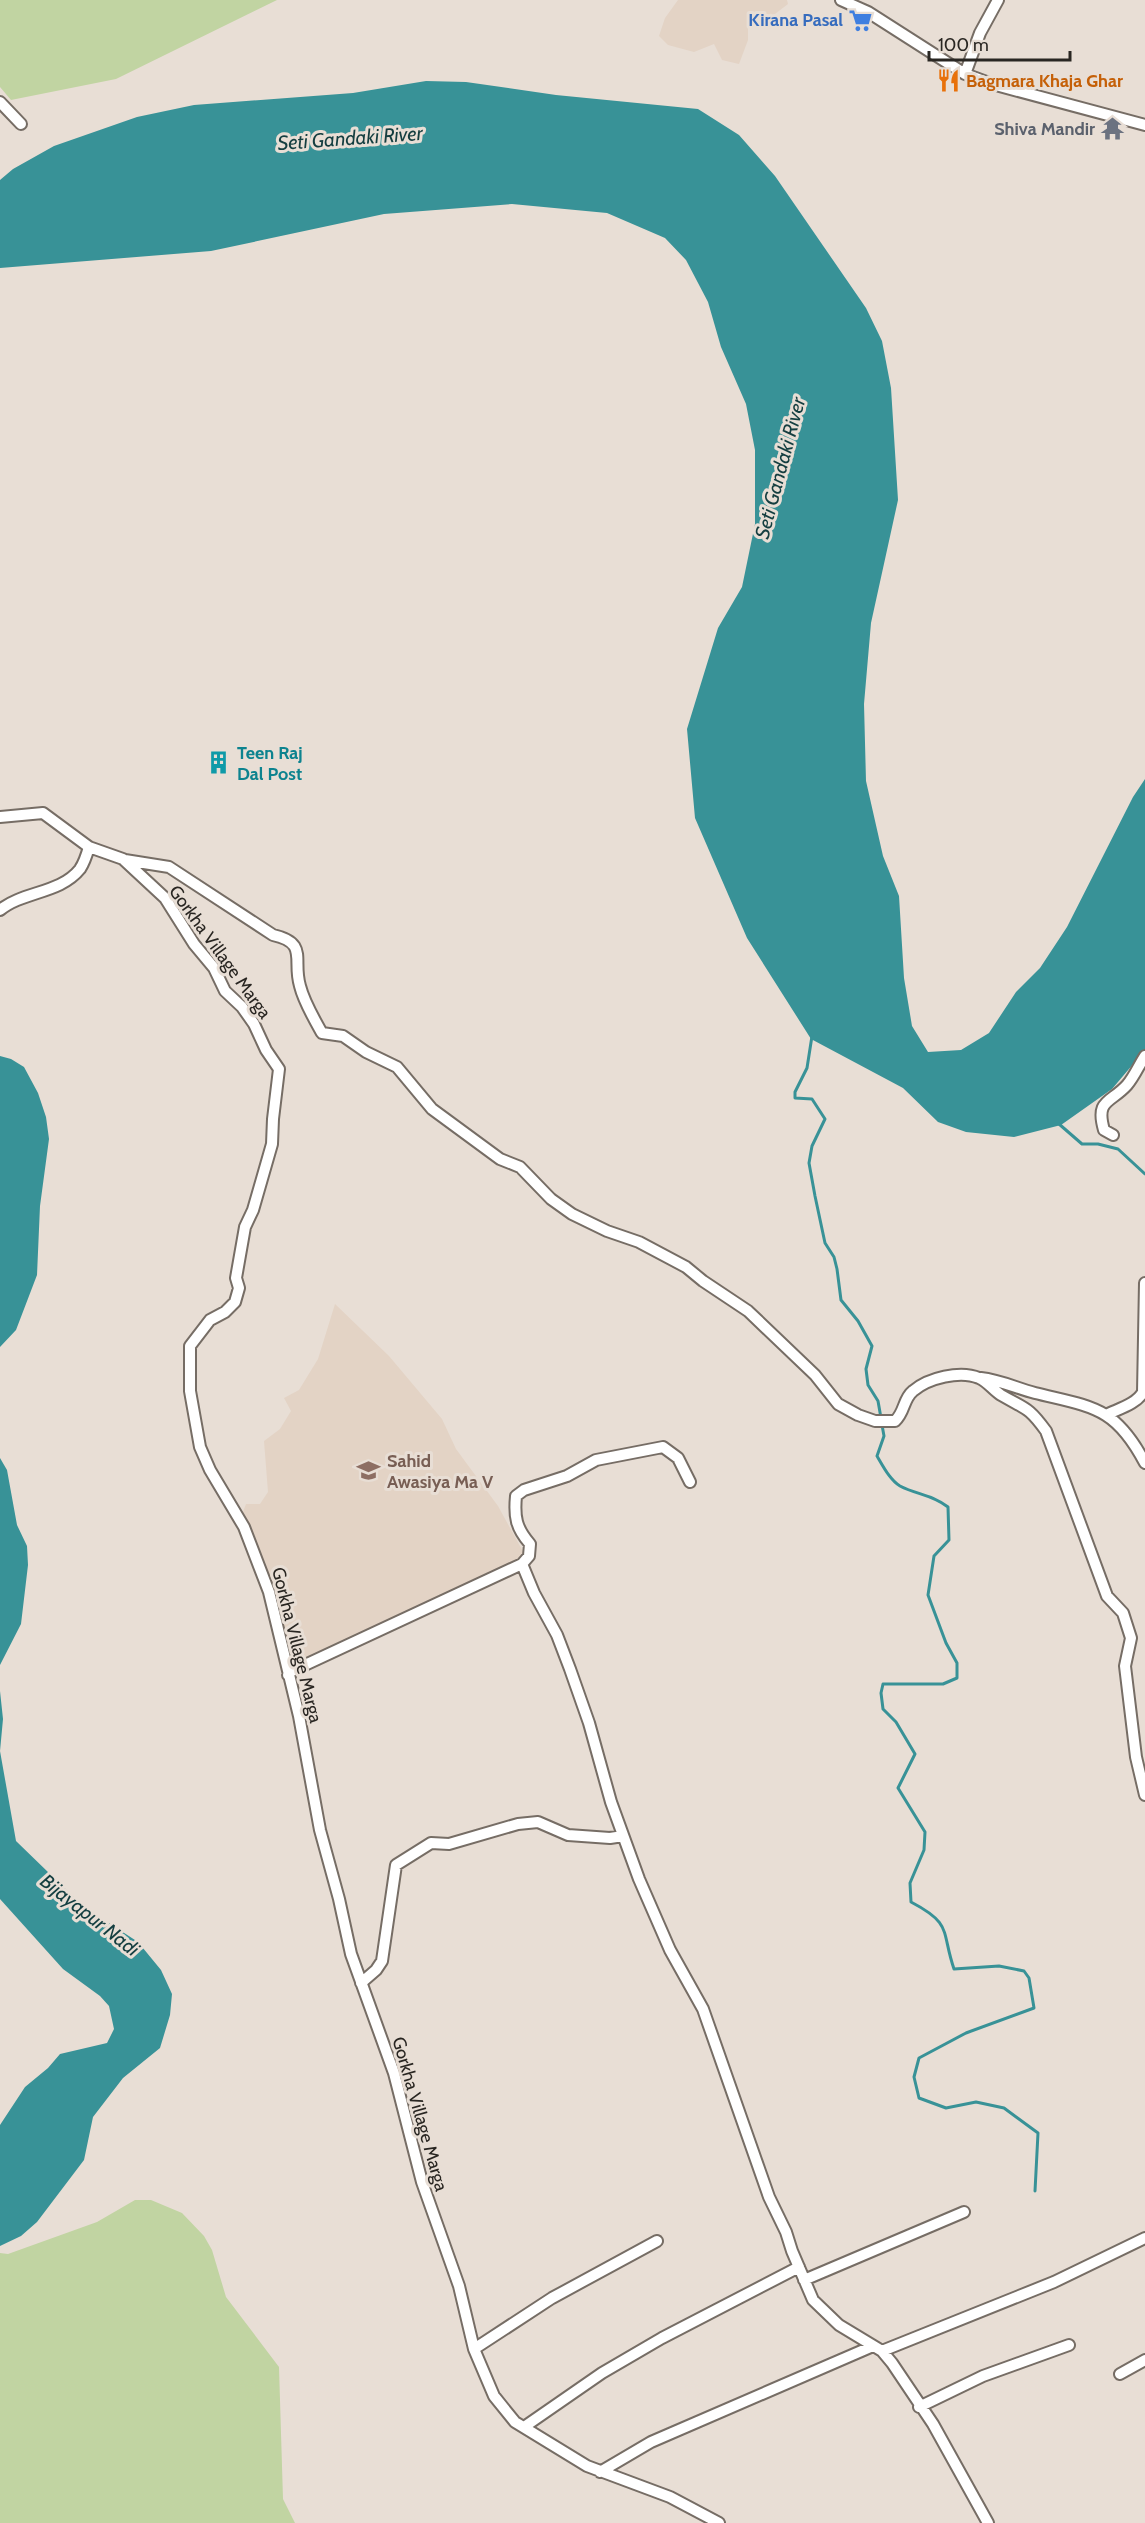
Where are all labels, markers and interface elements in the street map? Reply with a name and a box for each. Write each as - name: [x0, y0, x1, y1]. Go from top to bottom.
- supermarket icon: Kirana Pasal: [848, 7, 874, 33]
- place label: Kirana Pasal: [748, 9, 843, 31]
- scale bar: [929, 24, 1070, 62]
- text: 100 m: [938, 34, 989, 56]
- restaurant icon: Bagmara Khaja Ghar: [935, 68, 961, 94]
- place label: Bagmara Khaja Ghar: [966, 70, 1123, 92]
- temple icon: Shiva Mandir: [1100, 116, 1126, 142]
- place label: Shiva Mandir: [994, 118, 1095, 140]
- water label: Seti Gandaki River: [277, 121, 424, 155]
- water label: Seti Gandaki River: [750, 394, 811, 541]
- place label: Teen Raj Dal Post: [237, 742, 303, 785]
- building icon: Teen Raj Dal Post: [206, 750, 232, 776]
- street label: Gorkha Village Marga: [164, 881, 276, 1023]
- place label: Sahid Awasiya Ma V: [387, 1450, 494, 1493]
- school or university icon: Sahid Awasiya Ma V: [356, 1458, 382, 1484]
- street label: Gorkha Village Marga: [267, 1565, 327, 1725]
- water label: Bijayapur Nadi: [36, 1869, 145, 1962]
- street label: Gorkha Village Marga: [387, 2034, 453, 2194]

